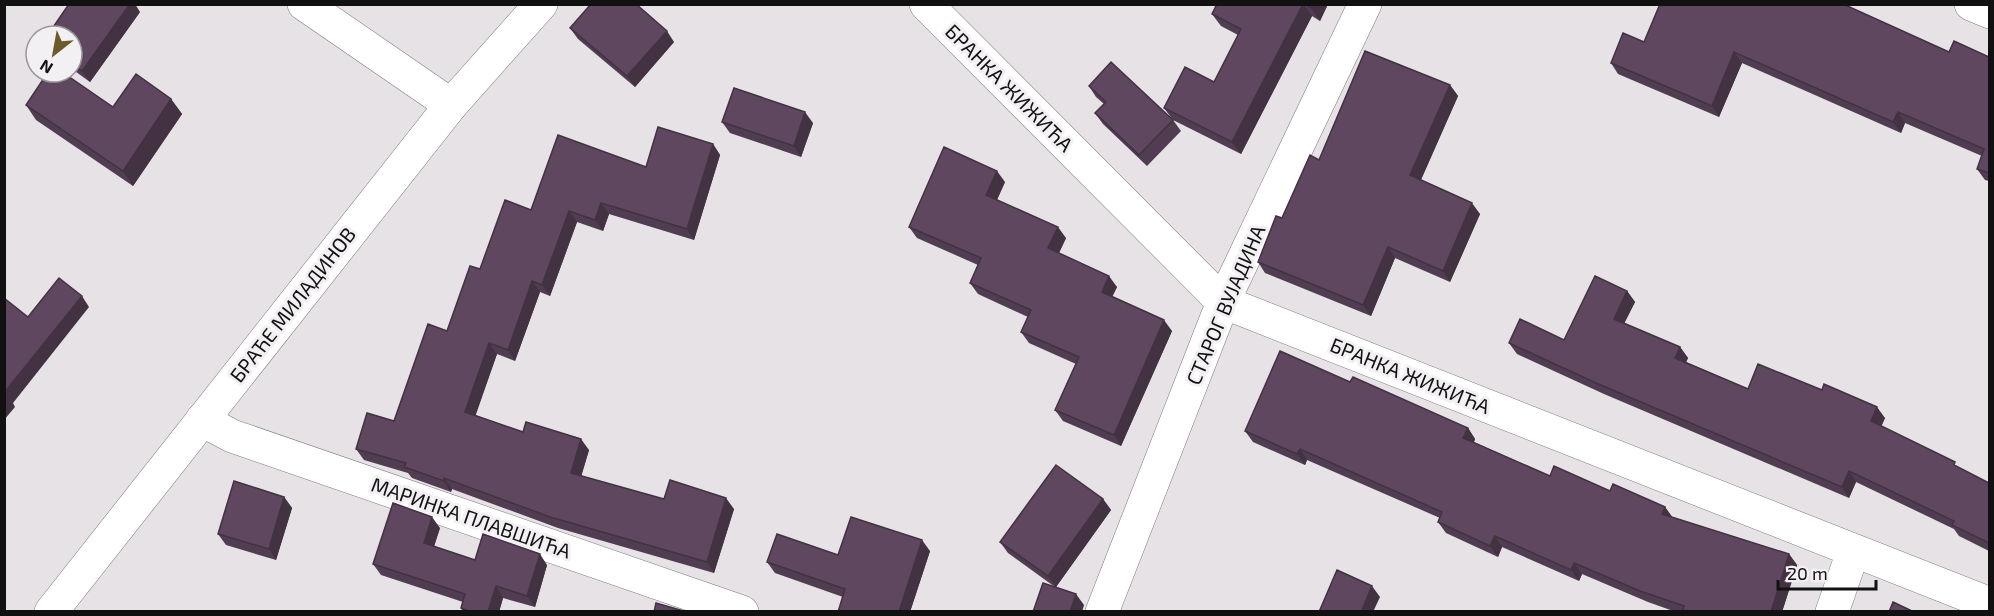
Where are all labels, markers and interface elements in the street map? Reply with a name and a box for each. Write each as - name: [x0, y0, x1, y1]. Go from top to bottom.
- street label: БРАНКА ЖИЖИЋА: [941, 19, 1079, 156]
- north arrow: [24, 24, 84, 84]
- text: N: [36, 56, 56, 78]
- street label: СТАРОГ ВУЈАДИНА: [1181, 221, 1270, 388]
- street label: БРАЋЕ МИЛАДИНОВ: [224, 222, 360, 387]
- street label: БРАНКА ЖИЖИЋА: [1327, 332, 1494, 418]
- street label: МАРИНКА ПЛАВШИЋА: [368, 472, 575, 563]
- scale bar: [1778, 553, 1876, 591]
- text: 20 m: [1787, 562, 1828, 584]

